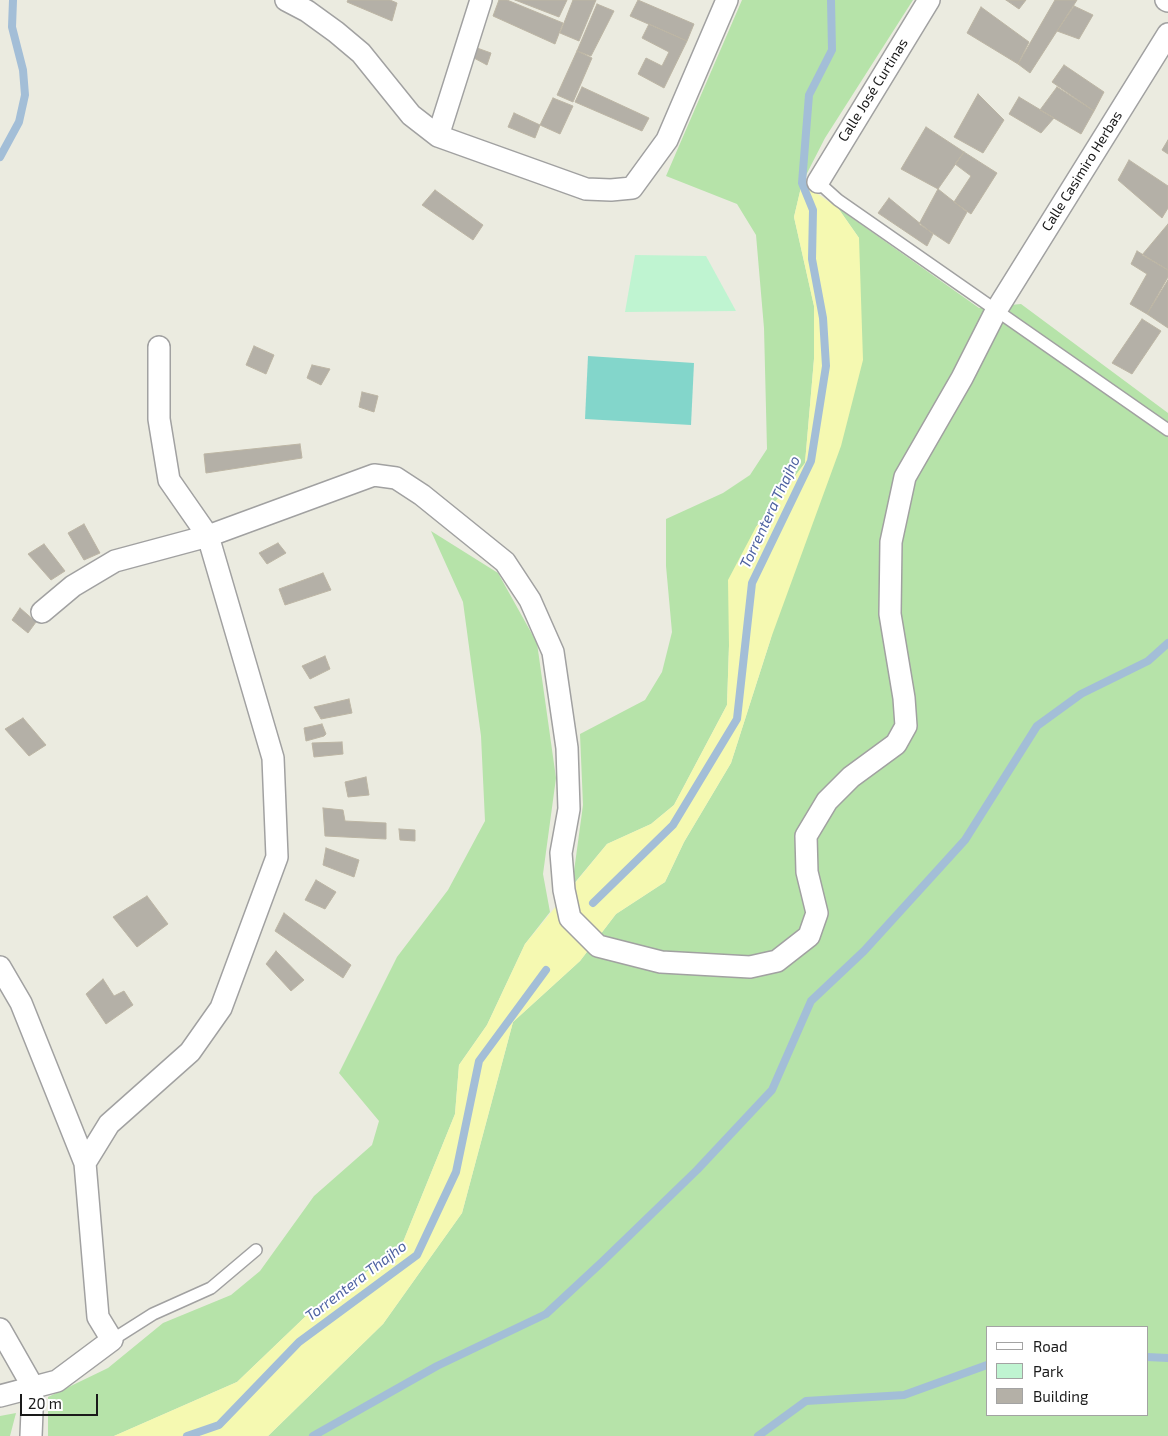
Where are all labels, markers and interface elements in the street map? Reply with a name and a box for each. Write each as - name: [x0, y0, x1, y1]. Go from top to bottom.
- street label: Calle José Curtinas: [835, 35, 911, 145]
- street label: Calle Casimiro Herbas: [1038, 108, 1126, 234]
- water label: Torrentera Thajho: [736, 453, 804, 571]
- water label: Torrentera Thajho: [302, 1237, 410, 1325]
- legend: [986, 1326, 1148, 1416]
- text: Road: [1033, 1337, 1068, 1355]
- text: Park: [1033, 1362, 1064, 1380]
- scale bar: [22, 1384, 100, 1416]
- text: Building: [1033, 1387, 1088, 1405]
- text: 20 m: [28, 1394, 62, 1412]

